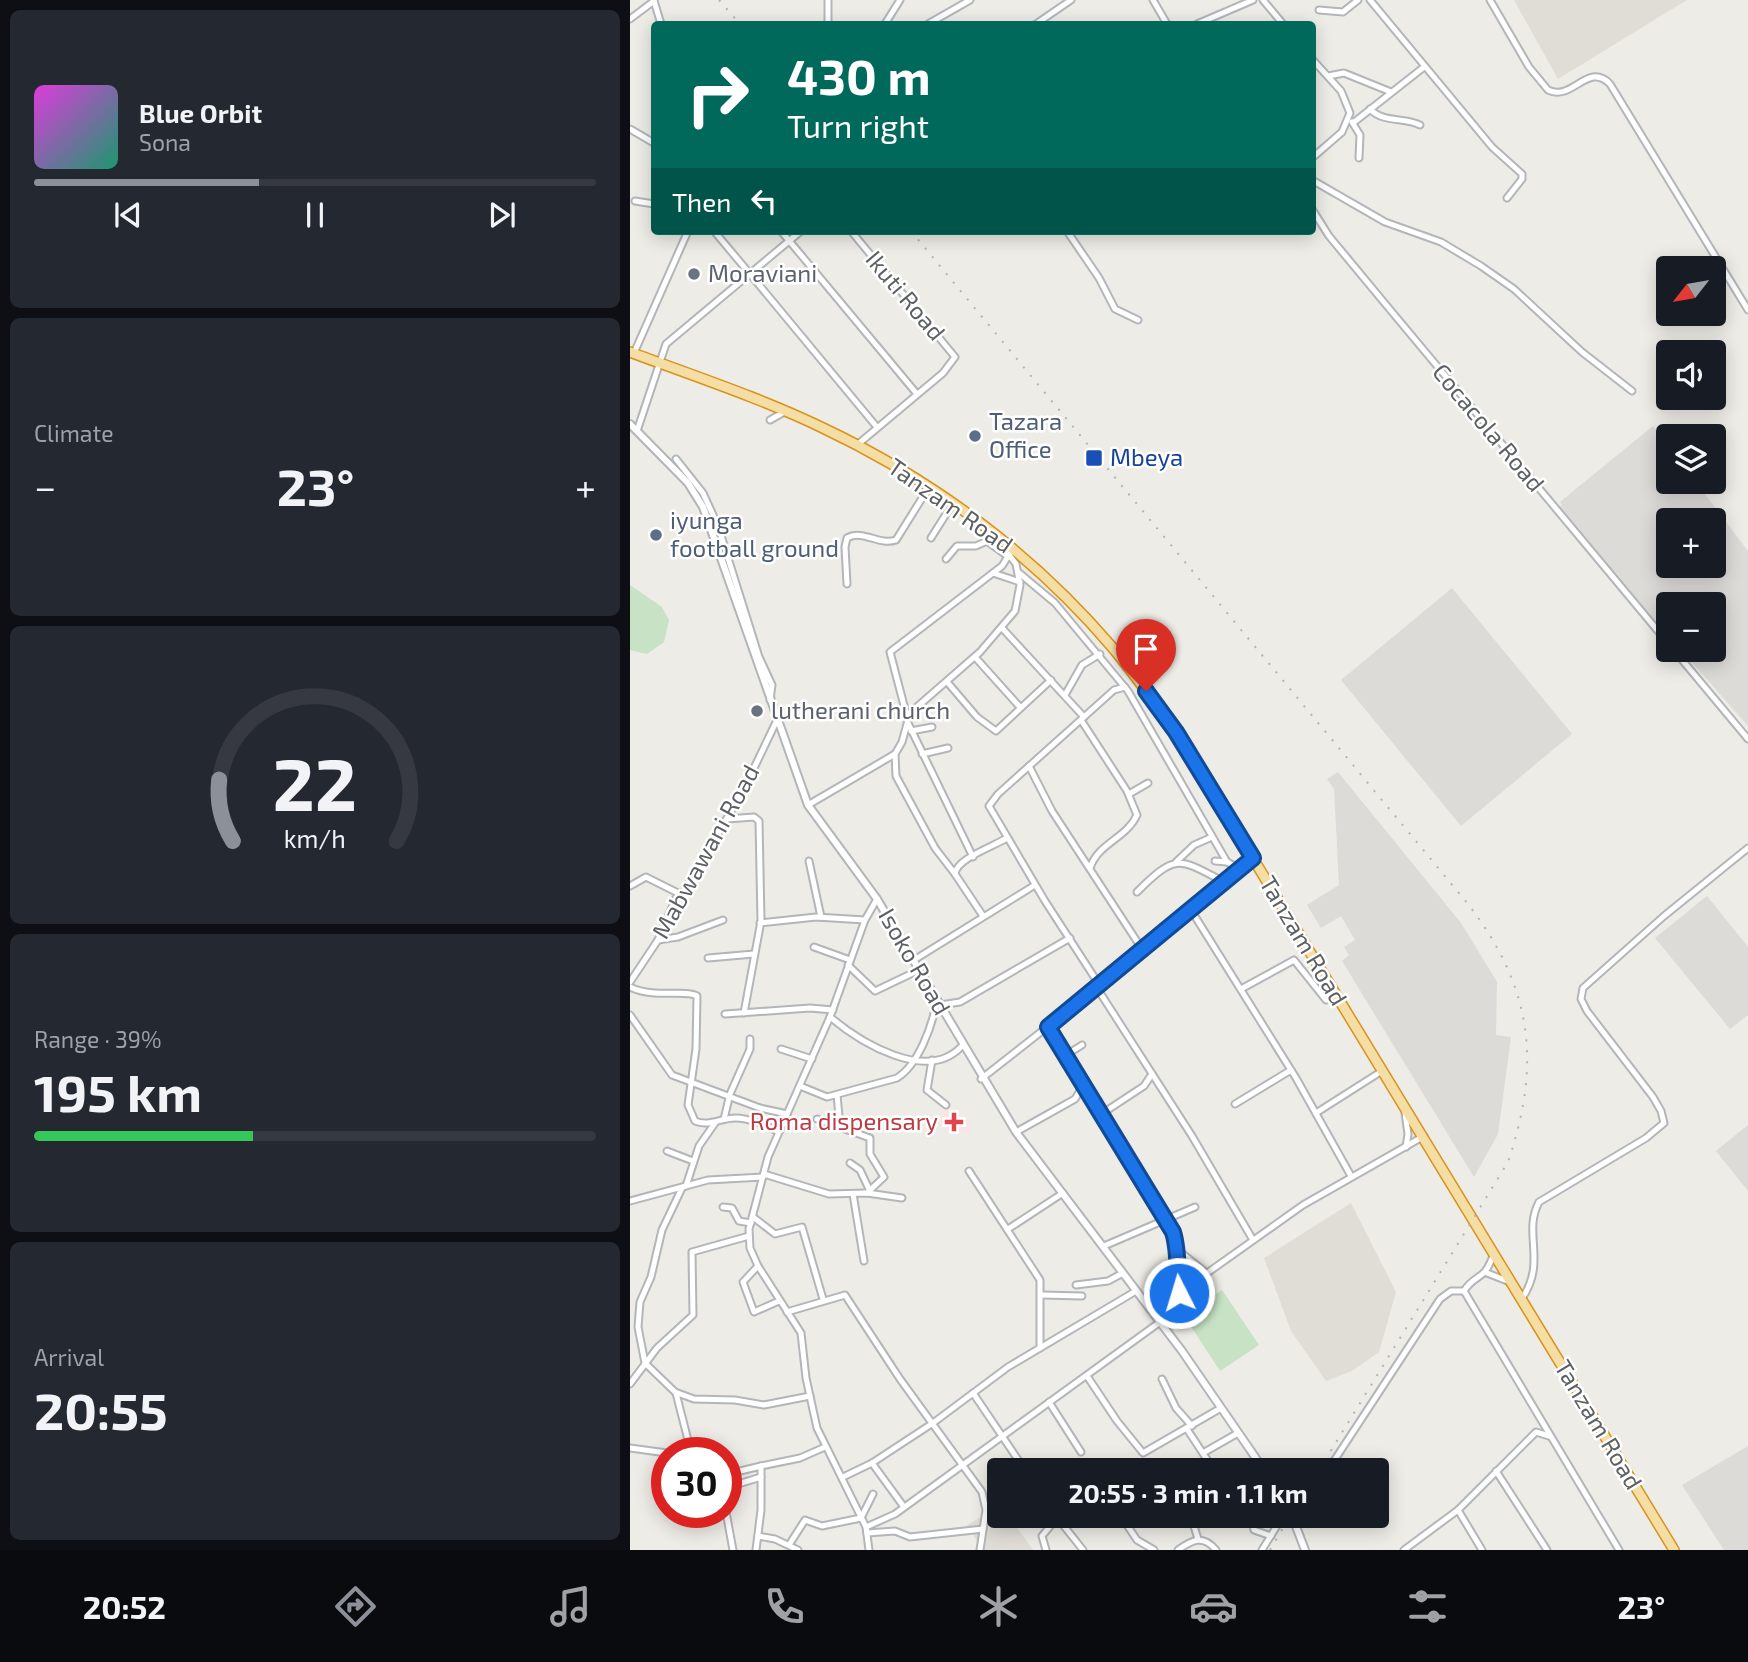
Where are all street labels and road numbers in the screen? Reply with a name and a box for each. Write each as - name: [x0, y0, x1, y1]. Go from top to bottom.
- street label: Ikuti Road: [860, 244, 952, 346]
- street label: Cocacola Road: [1427, 357, 1551, 497]
- street label: Tanzam Road: [883, 451, 1019, 558]
- street label: Mabwawani Road: [645, 759, 764, 943]
- street label: Tanzam Road: [1254, 870, 1354, 1010]
- street label: Isoko Road: [873, 903, 957, 1020]
- street label: Tanzam Road: [1549, 1354, 1649, 1494]

